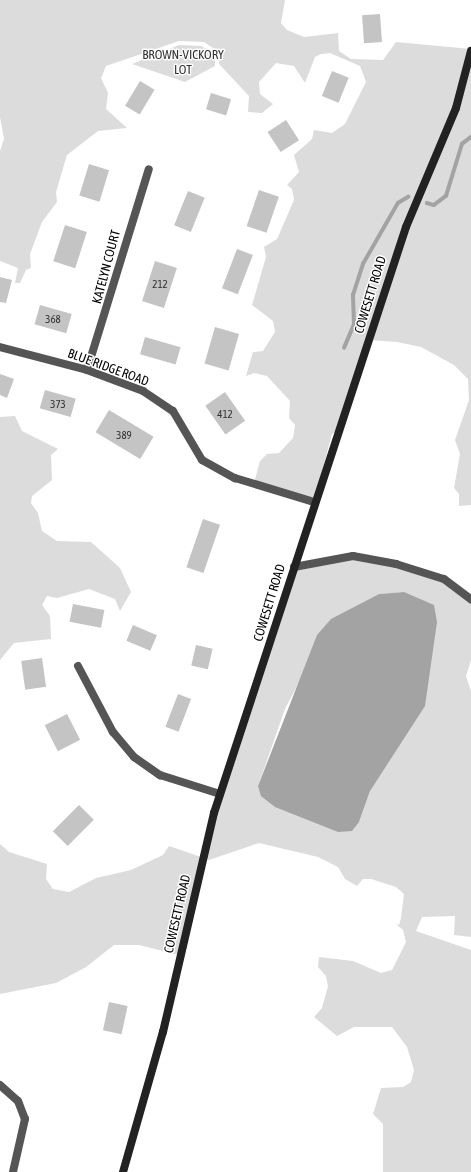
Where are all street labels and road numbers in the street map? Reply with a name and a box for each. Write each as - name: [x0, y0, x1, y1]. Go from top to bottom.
- street label: KATELYN COURT: [90, 228, 124, 306]
- street label: COWESETT ROAD: [352, 255, 390, 335]
- street label: BLUE RIDGE ROAD: [65, 346, 151, 390]
- street label: COWESETT ROAD: [251, 563, 289, 643]
- street label: COWESETT ROAD: [161, 873, 195, 955]

